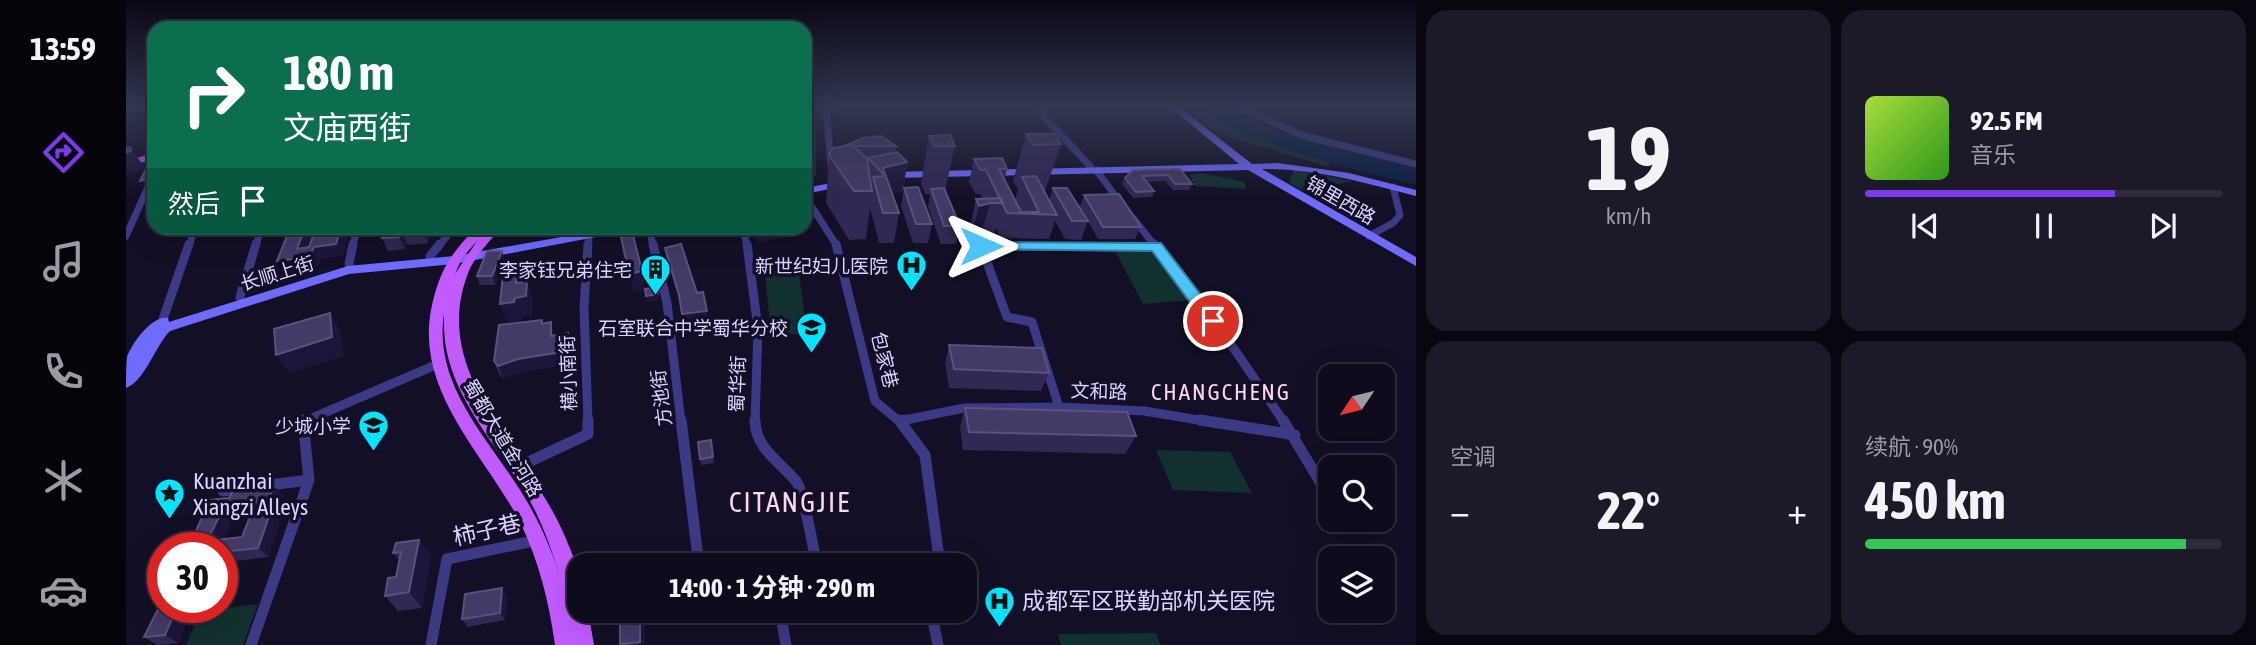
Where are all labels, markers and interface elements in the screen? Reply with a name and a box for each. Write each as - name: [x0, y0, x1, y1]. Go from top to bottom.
- text: 13:59: [30, 30, 96, 67]
- text: 180 m: [283, 44, 394, 100]
- icon: right: [168, 49, 259, 140]
- text: 19: [1586, 105, 1671, 209]
- text: 92.5 FM: [1970, 106, 2043, 136]
- text: 文庙西街: [283, 109, 411, 146]
- icon: directions: [39, 128, 88, 177]
- text: 音乐: [1970, 142, 2016, 168]
- street label: 锦里西路: [1303, 171, 1379, 229]
- icon: arrive: [234, 182, 272, 220]
- text: 然后: [168, 189, 220, 219]
- text: km/h: [1606, 203, 1651, 229]
- icon: previous: [1906, 207, 1944, 245]
- icon: pause: [2025, 207, 2063, 245]
- icon: next: [2144, 207, 2182, 245]
- position arrow: [944, 209, 1018, 283]
- icon: music: [39, 237, 88, 286]
- hospital icon: 新世纪妇儿医院: [894, 249, 928, 293]
- street label: 长顺上街: [237, 251, 317, 295]
- building icon: 李家钰兄弟住宅: [638, 253, 672, 297]
- place label: 新世纪妇儿医院: [755, 255, 888, 277]
- place label: 李家钰兄弟住宅: [499, 259, 632, 281]
- pin: [1183, 291, 1243, 351]
- icon: arrive: [1194, 302, 1232, 340]
- school or university icon: 石室联合中学蜀华分校: [794, 311, 828, 355]
- place label: 石室联合中学蜀华分校: [598, 317, 788, 339]
- street label: 包家巷: [867, 330, 903, 390]
- street label: 横小南街: [556, 335, 580, 411]
- icon: phone: [39, 347, 88, 396]
- street label: 蜀华街: [725, 355, 749, 413]
- north arrow: [1318, 364, 1395, 441]
- map controls: [1318, 364, 1395, 623]
- street label: 方池街: [647, 368, 675, 428]
- street label: 蜀都大道金河路: [459, 375, 547, 501]
- street label: 文和路: [1070, 379, 1128, 403]
- district label: CHANGCHENG: [1151, 379, 1291, 405]
- school or university icon: 少城小学: [357, 409, 391, 453]
- place label: 少城小学: [275, 415, 351, 437]
- text: 续航 · 90%: [1865, 434, 1958, 460]
- text: 空调: [1450, 444, 1496, 470]
- button: search: [1318, 455, 1395, 532]
- icon: climate: [39, 456, 88, 505]
- place label: Kuanzhai Xiangzi Alleys: [193, 468, 308, 520]
- text: 450 km: [1865, 470, 2006, 530]
- place icon: Kuanzhai Xiangzi Alleys: [153, 477, 187, 521]
- text: 22°: [1597, 480, 1660, 540]
- district label: CITANGJIE: [729, 486, 851, 518]
- text: −: [1450, 489, 1470, 532]
- text: +: [1787, 489, 1807, 532]
- street label: 柿子巷: [450, 510, 524, 550]
- speed limit sign: 30: [147, 532, 238, 623]
- button: layers: [1318, 546, 1395, 623]
- icon: car: [39, 566, 88, 615]
- text: 14:00 · 1 分钟 · 290 m: [669, 573, 875, 603]
- hospital icon: 成都军区联勤部机关医院: [982, 584, 1016, 628]
- place label: 成都军区联勤部机关医院: [1022, 588, 1275, 614]

